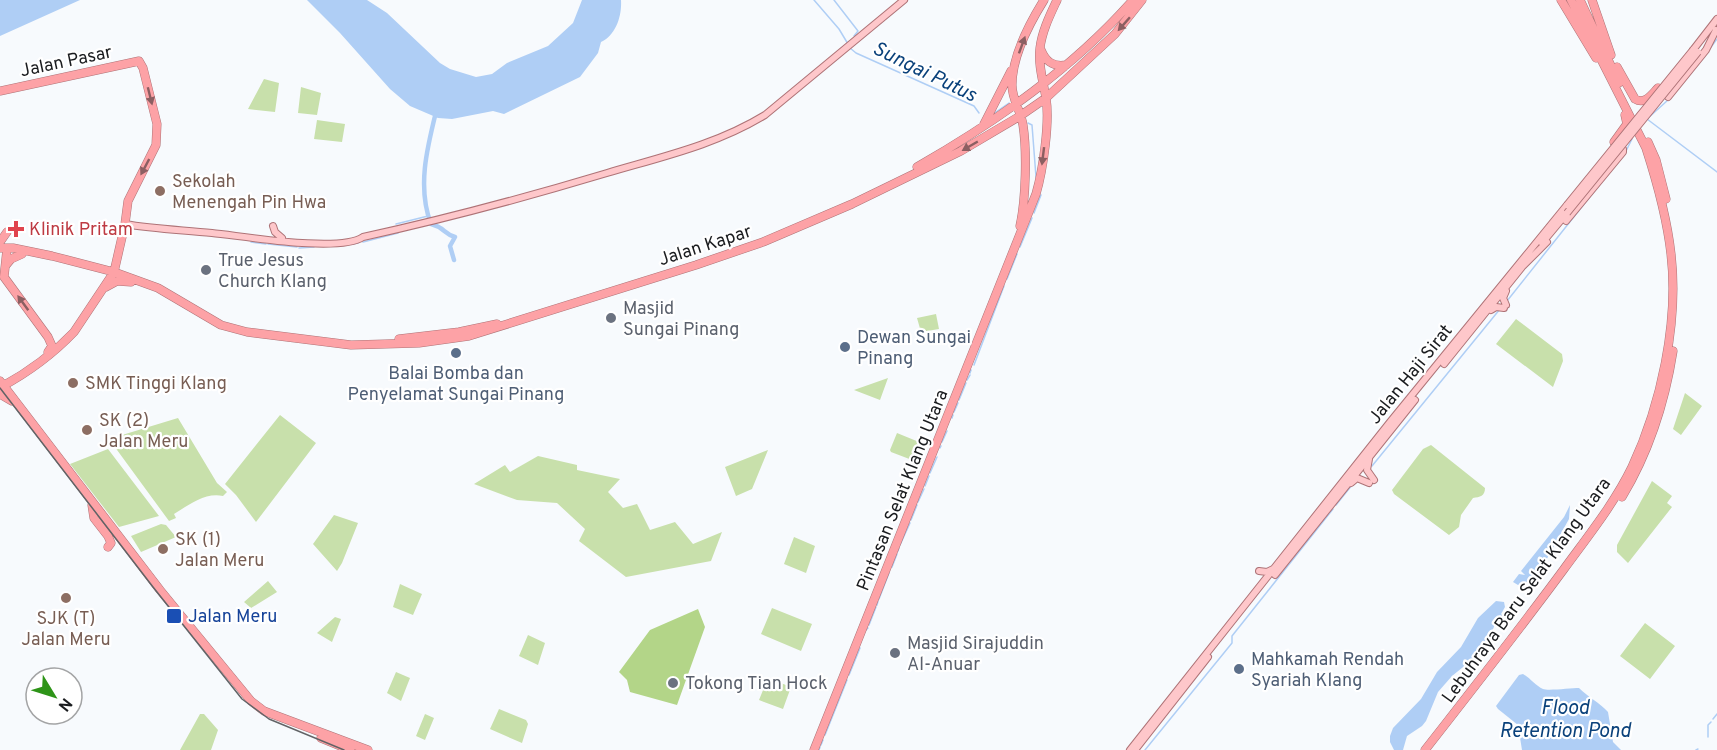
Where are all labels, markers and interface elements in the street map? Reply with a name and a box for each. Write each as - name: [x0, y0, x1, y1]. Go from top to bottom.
- one-way arrow: [1118, 16, 1131, 31]
- water label: Sungai Putus: [868, 36, 981, 110]
- one-way arrow: [1018, 36, 1027, 54]
- street label: Jalan Pasar: [18, 41, 114, 83]
- one-way arrow: [145, 87, 155, 105]
- one-way arrow: [961, 141, 978, 151]
- one-way arrow: [1038, 147, 1047, 166]
- one-way arrow: [140, 158, 150, 175]
- place label: Sekolah Menengah Pin Hwa: [172, 171, 326, 215]
- marker: Sekolah Menengah Pin Hwa: [153, 184, 167, 198]
- place label: Klinik Pritam: [29, 219, 133, 242]
- marker: Klinik Pritam: [7, 220, 25, 238]
- street label: Jalan Kapar: [656, 221, 755, 272]
- place label: True Jesus Church Klang: [218, 250, 327, 294]
- marker: True Jesus Church Klang: [199, 263, 213, 277]
- one-way arrow: [17, 295, 29, 311]
- place label: Masjid Sungai Pinang: [623, 298, 739, 342]
- marker: Masjid Sungai Pinang: [604, 311, 618, 325]
- street label: Jalan Haji Sirat: [1364, 320, 1458, 429]
- place label: Dewan Sungai Pinang: [857, 327, 971, 371]
- marker: Dewan Sungai Pinang: [838, 340, 852, 354]
- marker: Balai Bomba dan Penyelamat Sungai Pinang: [449, 346, 463, 360]
- place label: Balai Bomba dan Penyelamat Sungai Pinang: [348, 363, 564, 407]
- place label: SMK Tinggi Klang: [85, 373, 227, 396]
- marker: SMK Tinggi Klang: [66, 376, 80, 390]
- street label: Pintasan Selat Klang Utara: [852, 386, 954, 595]
- place label: SK (2) Jalan Meru: [99, 410, 188, 454]
- marker: SK (2) Jalan Meru: [80, 423, 94, 437]
- street label: Lebuhraya Baru Selat Klang Utara: [1438, 474, 1617, 708]
- place label: SK (1) Jalan Meru: [175, 529, 264, 573]
- marker: SK (1) Jalan Meru: [156, 542, 170, 556]
- marker: SJK (T) Jalan Meru: [59, 591, 73, 605]
- place label: Jalan Meru: [188, 606, 277, 629]
- marker: Jalan Meru: [165, 607, 183, 625]
- place label: SJK (T) Jalan Meru: [21, 608, 111, 652]
- place label: Masjid Sirajuddin Al-Anuar: [907, 633, 1044, 677]
- marker: Masjid Sirajuddin Al-Anuar: [888, 646, 902, 660]
- place label: Mahkamah Rendah Syariah Klang: [1251, 649, 1404, 693]
- marker: Mahkamah Rendah Syariah Klang: [1232, 662, 1246, 676]
- north arrow: [24, 666, 84, 726]
- place label: Tokong Tian Hock: [685, 673, 828, 696]
- marker: Tokong Tian Hock: [666, 676, 680, 690]
- text: N: [53, 693, 76, 715]
- water label: Flood Retention Pond: [1499, 696, 1632, 745]

